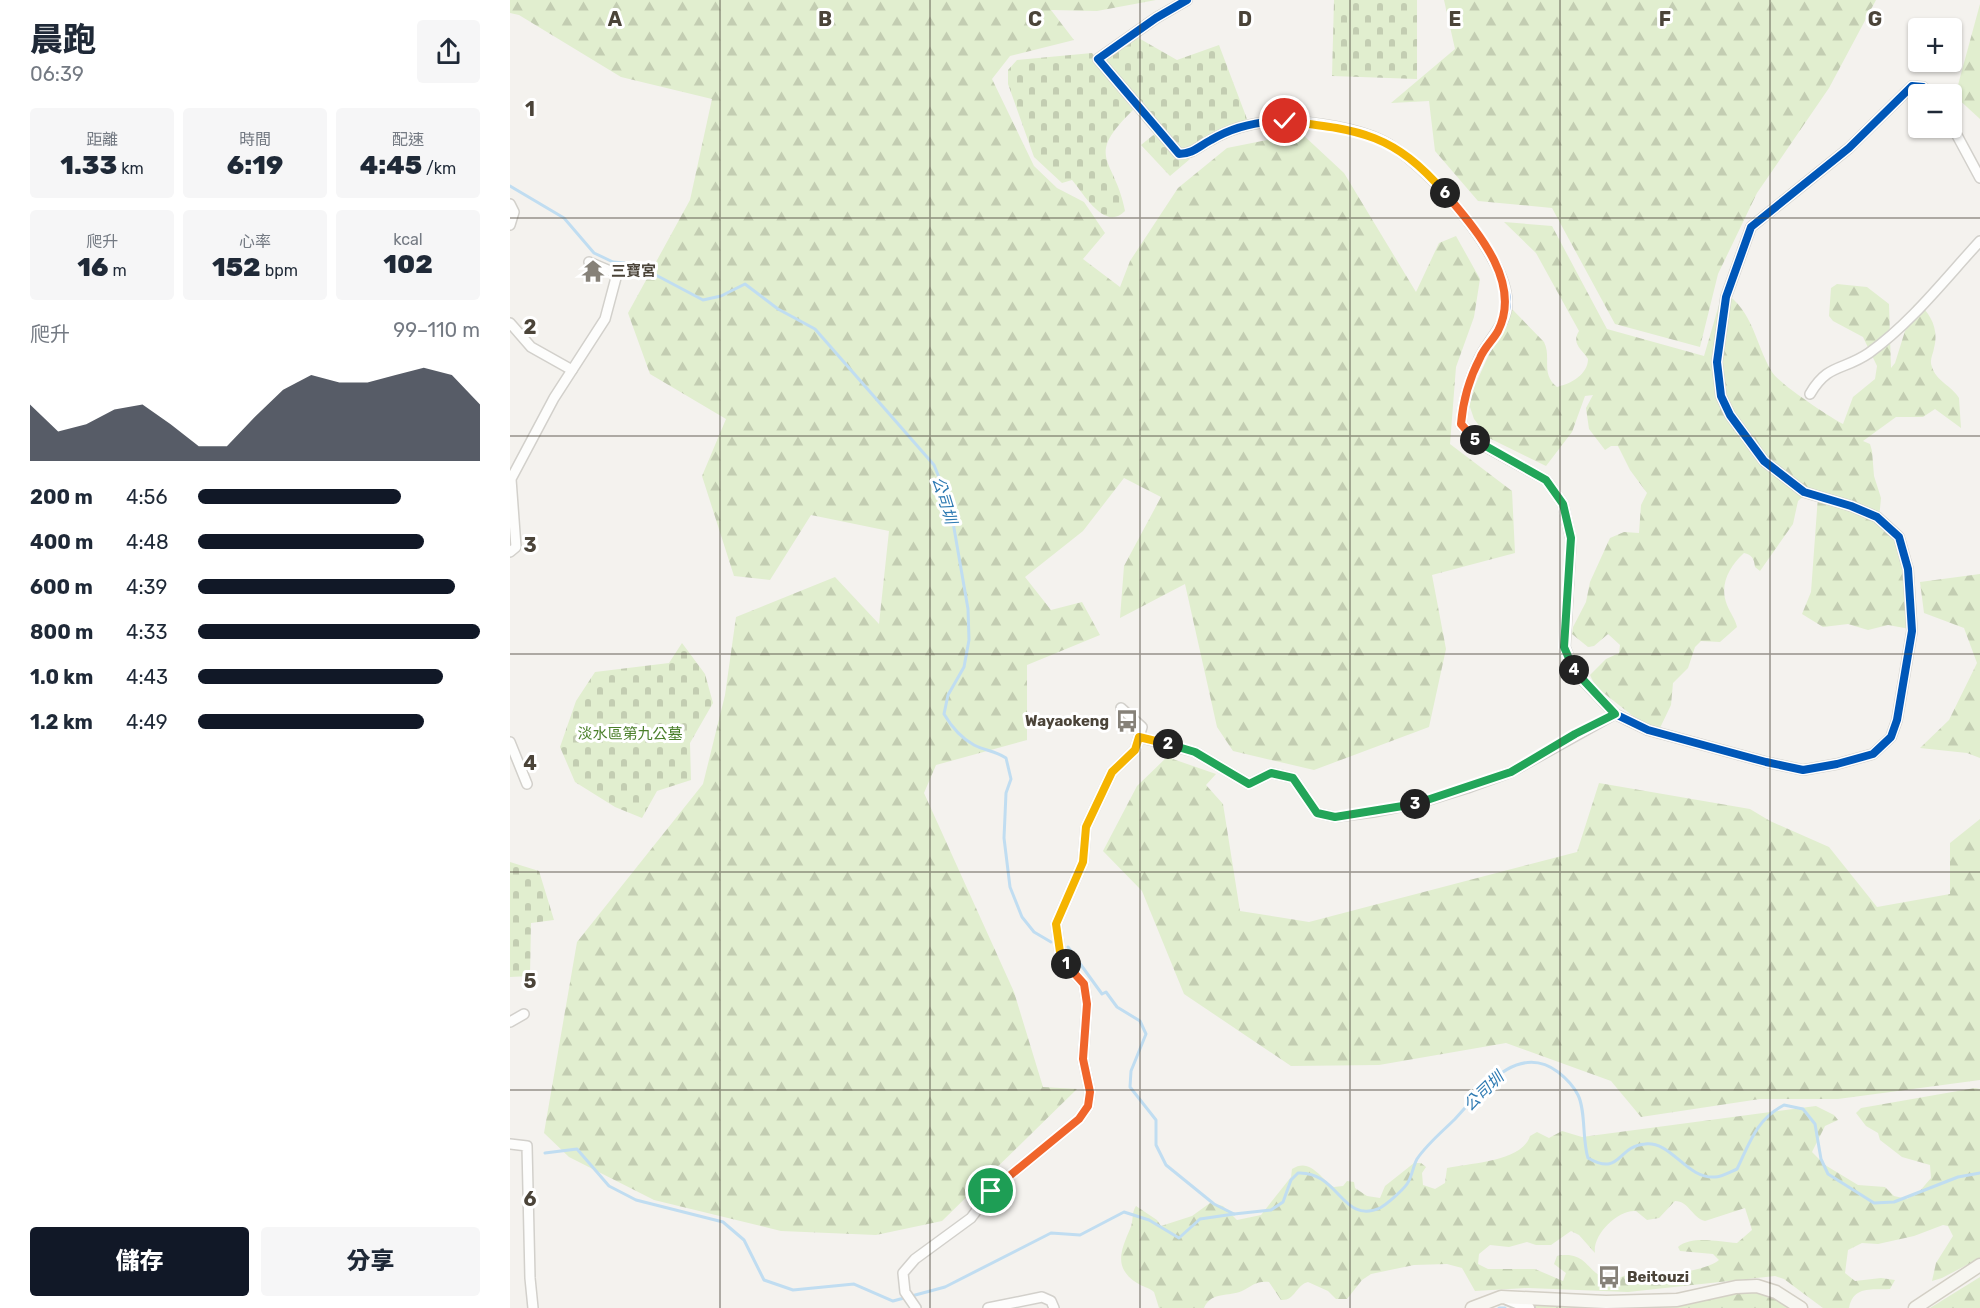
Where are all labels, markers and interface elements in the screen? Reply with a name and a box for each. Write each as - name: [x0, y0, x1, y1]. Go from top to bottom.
- text: A: [608, 7, 623, 31]
- text: B: [818, 7, 832, 31]
- text: C: [1028, 7, 1042, 31]
- text: D: [1238, 7, 1252, 31]
- text: E: [1449, 7, 1461, 31]
- text: F: [1659, 7, 1671, 31]
- text: G: [1868, 7, 1882, 31]
- map controls: [1908, 18, 1962, 138]
- button: +: [1908, 18, 1962, 72]
- text: 晨跑: [30, 20, 96, 59]
- button: share: [417, 20, 480, 83]
- text: 06:39: [30, 62, 84, 86]
- button: −: [1908, 84, 1962, 138]
- pin: [1259, 95, 1310, 146]
- text: 1: [525, 97, 535, 121]
- icon: check: [1268, 104, 1301, 137]
- text: 距離: [86, 130, 118, 149]
- text: 時間: [239, 130, 271, 149]
- text: 配速: [392, 130, 424, 149]
- text: 1.33: [60, 150, 117, 181]
- text: 6:19: [227, 150, 283, 181]
- text: 4:45: [360, 150, 422, 181]
- text: km: [117, 159, 144, 178]
- text: /km: [422, 159, 456, 178]
- pin: 6: [1430, 178, 1460, 208]
- text: 6: [1440, 183, 1450, 202]
- text: kcal: [393, 230, 423, 249]
- text: 爬升: [86, 232, 118, 251]
- text: 心率: [239, 232, 271, 251]
- text: 102: [383, 249, 433, 280]
- text: 16: [77, 252, 109, 283]
- text: 152: [212, 252, 261, 283]
- temple icon: 三寶宮: [580, 258, 606, 284]
- text: m: [109, 261, 127, 280]
- text: bpm: [261, 261, 298, 280]
- place label: 三寶宮: [611, 262, 656, 280]
- text: 2: [524, 315, 537, 339]
- text: 99–110 m: [393, 318, 480, 342]
- text: 爬升: [30, 322, 70, 346]
- pin: 5: [1460, 425, 1490, 455]
- text: 5: [1470, 430, 1480, 449]
- water label: 公司圳: [928, 474, 961, 528]
- text: 200 m: [30, 485, 93, 509]
- text: 4:56: [126, 485, 167, 509]
- text: 400 m: [30, 530, 93, 554]
- text: 4:48: [126, 530, 169, 554]
- text: 3: [523, 533, 537, 557]
- text: 600 m: [30, 575, 93, 599]
- text: 4:39: [126, 575, 167, 599]
- text: 800 m: [30, 620, 93, 644]
- text: 4:33: [126, 620, 168, 644]
- pin: 4: [1559, 655, 1589, 685]
- text: 4: [1569, 660, 1579, 679]
- text: 1.0 km: [30, 665, 93, 689]
- text: 4:43: [126, 665, 168, 689]
- bus stop icon: Wayaokeng: [1114, 708, 1140, 734]
- text: 1.2 km: [30, 710, 93, 734]
- text: 4:49: [126, 710, 168, 734]
- place label: Wayaokeng: [1025, 712, 1109, 730]
- park label: 淡水區第九公墓: [577, 725, 683, 743]
- pin: 2: [1153, 729, 1183, 759]
- text: 2: [1163, 734, 1173, 753]
- text: 4: [523, 751, 537, 775]
- pin: 3: [1400, 789, 1430, 819]
- text: 3: [1410, 794, 1420, 813]
- pin: 1: [1051, 949, 1081, 979]
- text: 1: [1062, 954, 1070, 973]
- text: 5: [524, 969, 537, 993]
- water label: 公司圳: [1459, 1066, 1509, 1115]
- pin: [965, 1165, 1016, 1216]
- icon: arrive: [974, 1174, 1007, 1207]
- text: 6: [523, 1187, 537, 1211]
- button: 儲存: [30, 1227, 249, 1296]
- button: 分享: [261, 1227, 480, 1296]
- bus stop icon: Beitouzi: [1596, 1264, 1622, 1290]
- place label: Beitouzi: [1627, 1268, 1689, 1286]

